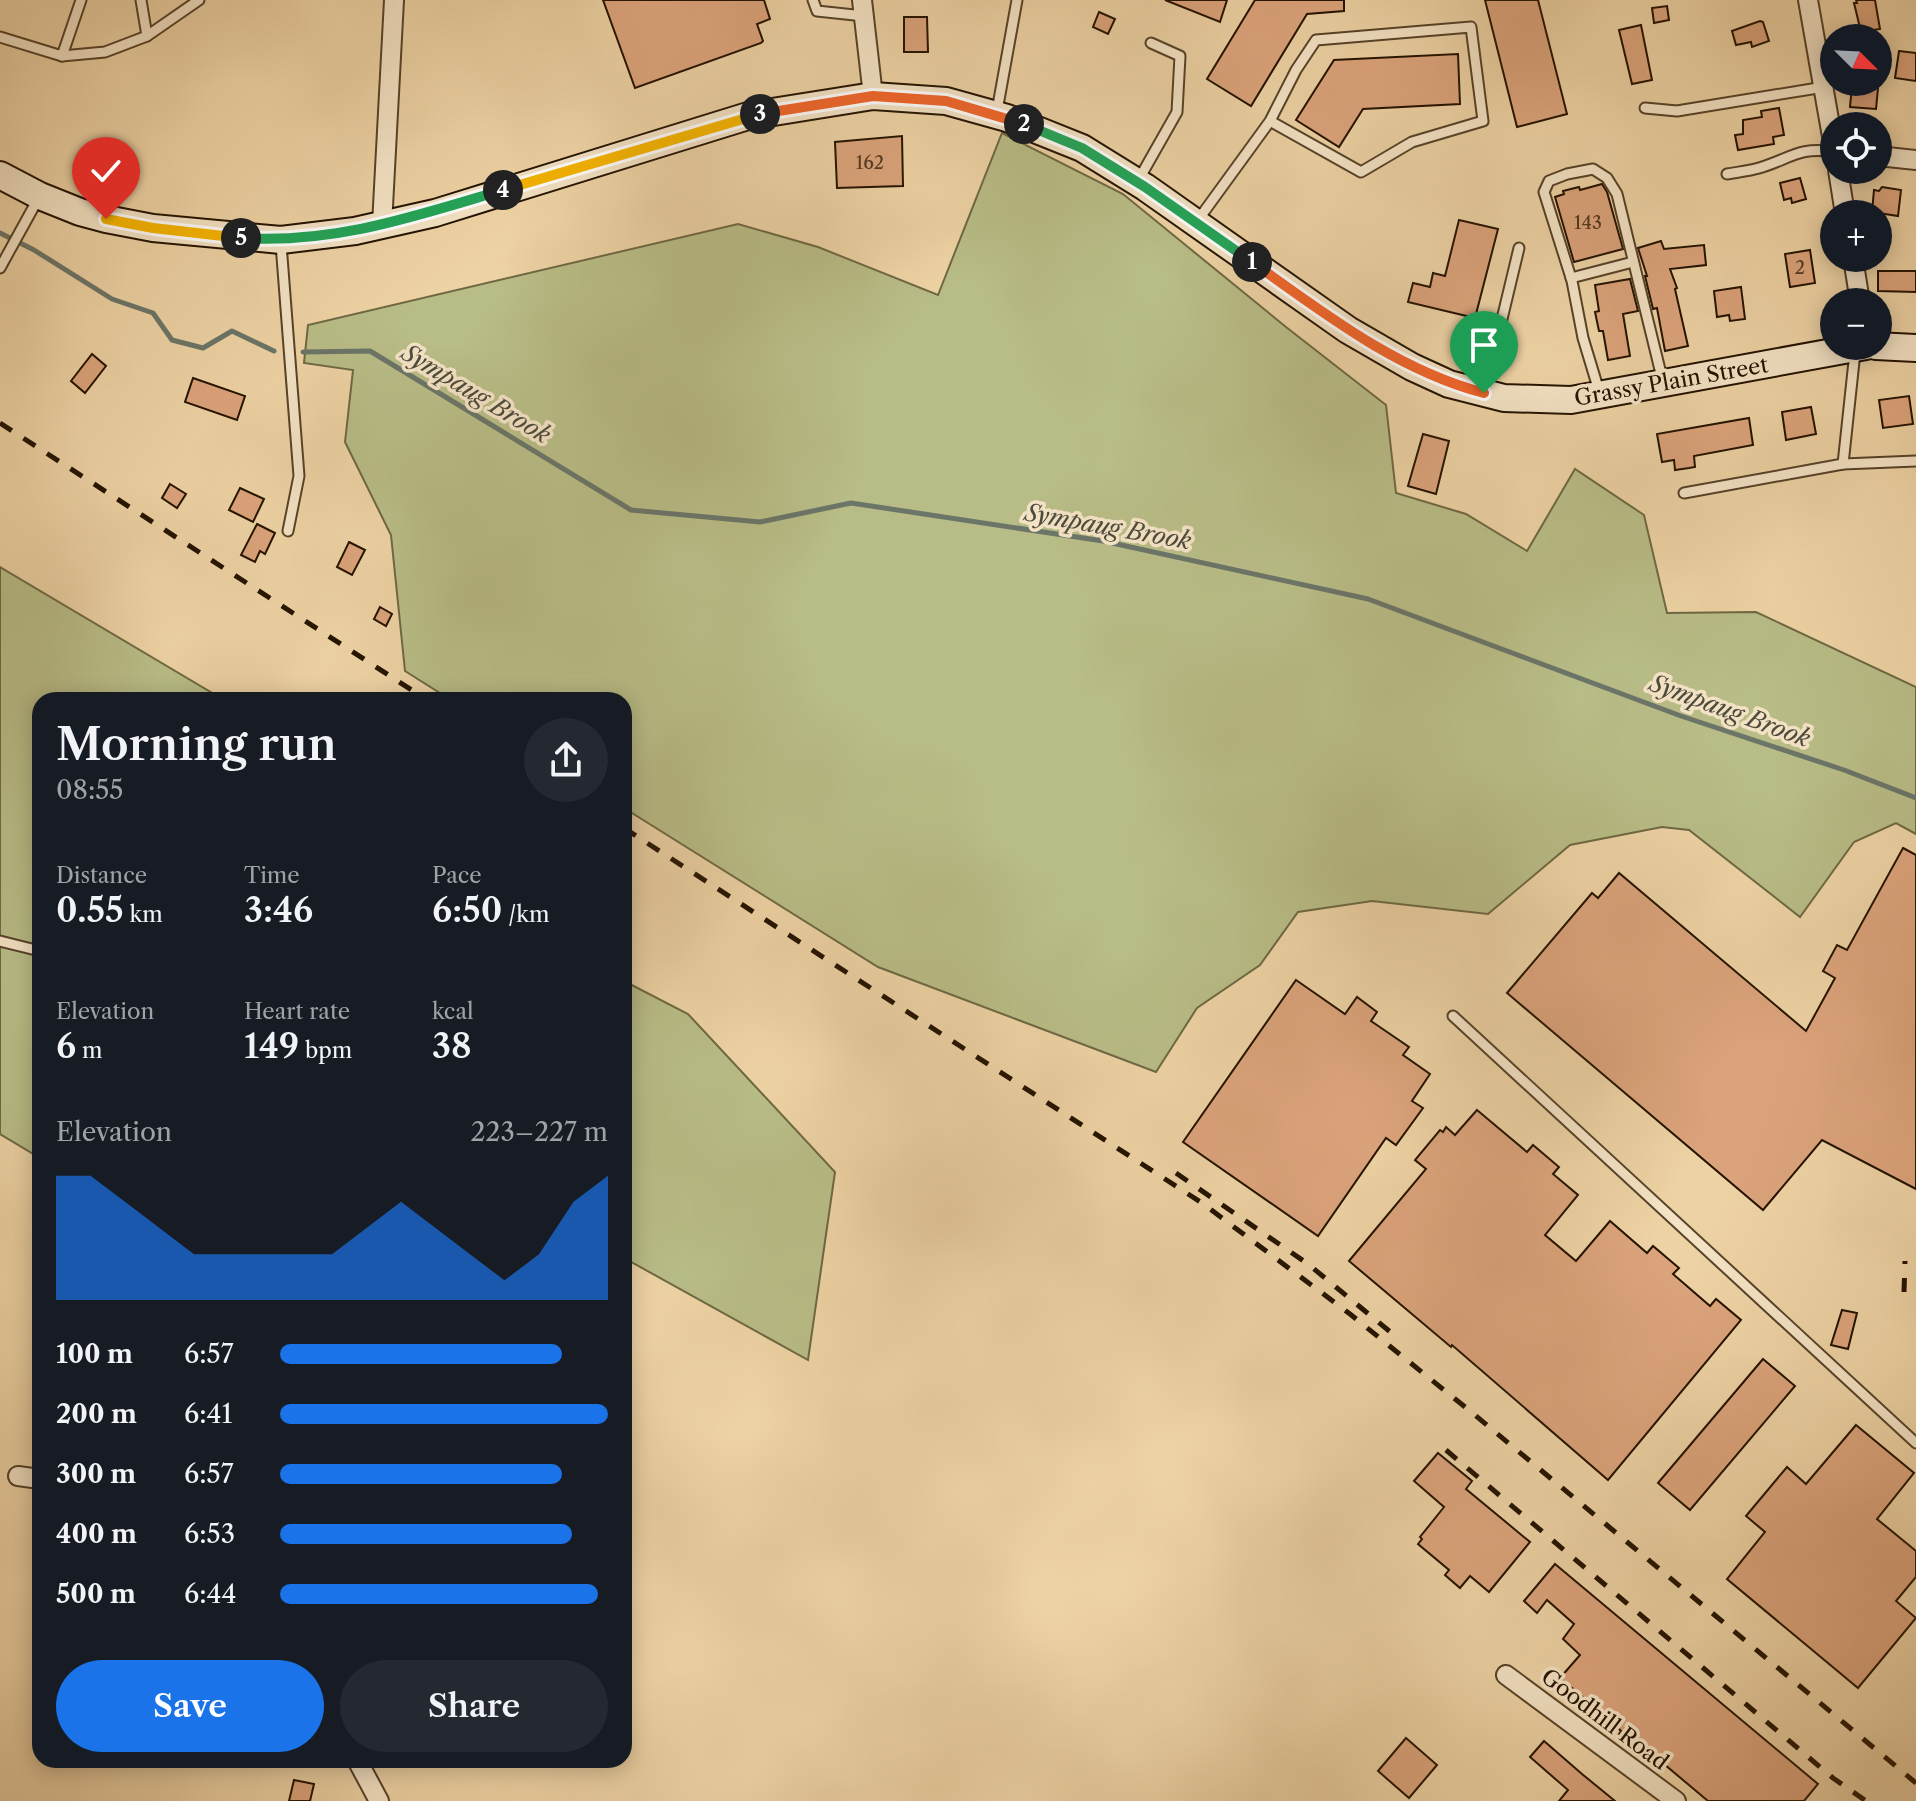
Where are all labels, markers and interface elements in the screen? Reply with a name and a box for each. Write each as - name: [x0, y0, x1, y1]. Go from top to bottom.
- north arrow: [1820, 24, 1892, 96]
- map controls: [1820, 24, 1892, 360]
- pin: 3: [740, 94, 780, 134]
- text: 3: [754, 100, 766, 127]
- pin: 2: [1004, 104, 1044, 144]
- text: 2: [1018, 110, 1031, 137]
- button: locate: [1820, 112, 1892, 184]
- pin: [72, 137, 140, 219]
- icon: check: [84, 149, 128, 193]
- house number: 162: [856, 152, 884, 174]
- pin: 4: [483, 170, 523, 210]
- text: 4: [496, 176, 510, 203]
- button: +: [1820, 200, 1892, 272]
- house number: 143: [1574, 212, 1602, 234]
- pin: 5: [221, 218, 261, 258]
- text: 5: [235, 224, 247, 251]
- pin: 1: [1232, 242, 1272, 282]
- text: 1: [1247, 248, 1257, 275]
- house number: 2: [1795, 257, 1805, 279]
- button: −: [1820, 288, 1892, 360]
- pin: [1450, 311, 1518, 393]
- icon: arrive: [1462, 323, 1506, 367]
- water label: Sympaug Brook: [395, 337, 556, 450]
- street label: Grassy Plain Street: [1572, 351, 1770, 412]
- water label: Sympaug Brook: [1021, 497, 1194, 556]
- water label: Sympaug Brook: [1644, 667, 1815, 753]
- text: Morning run: [56, 717, 337, 771]
- button: share: [524, 718, 608, 802]
- text: 08:55: [56, 774, 123, 806]
- text: Distance: [56, 862, 147, 889]
- text: Time: [244, 862, 300, 889]
- text: Pace: [432, 862, 482, 889]
- text: 0.55: [56, 889, 124, 931]
- text: 3:46: [244, 889, 313, 931]
- text: 6:50: [432, 889, 502, 931]
- text: km: [124, 901, 163, 928]
- text: /km: [502, 901, 549, 928]
- text: Elevation: [56, 998, 154, 1025]
- text: Heart rate: [244, 998, 350, 1025]
- text: kcal: [432, 998, 474, 1025]
- text: 6: [56, 1025, 76, 1067]
- text: 149: [244, 1025, 299, 1067]
- text: 38: [432, 1025, 472, 1067]
- text: m: [76, 1037, 103, 1064]
- text: bpm: [299, 1037, 352, 1064]
- text: Elevation: [56, 1116, 172, 1148]
- text: 223–227 m: [471, 1116, 608, 1148]
- text: 100 m: [56, 1338, 133, 1370]
- text: 6:57: [184, 1338, 233, 1370]
- text: 200 m: [56, 1398, 137, 1430]
- text: 6:41: [184, 1398, 232, 1430]
- text: 300 m: [56, 1458, 136, 1490]
- text: 6:57: [184, 1458, 233, 1490]
- text: 400 m: [56, 1518, 137, 1550]
- text: 6:53: [184, 1518, 235, 1550]
- text: 500 m: [56, 1578, 136, 1610]
- text: 6:44: [184, 1578, 237, 1610]
- button: Save: [56, 1660, 324, 1752]
- button: Share: [340, 1660, 608, 1752]
- street label: Goodhill Road: [1536, 1663, 1673, 1776]

